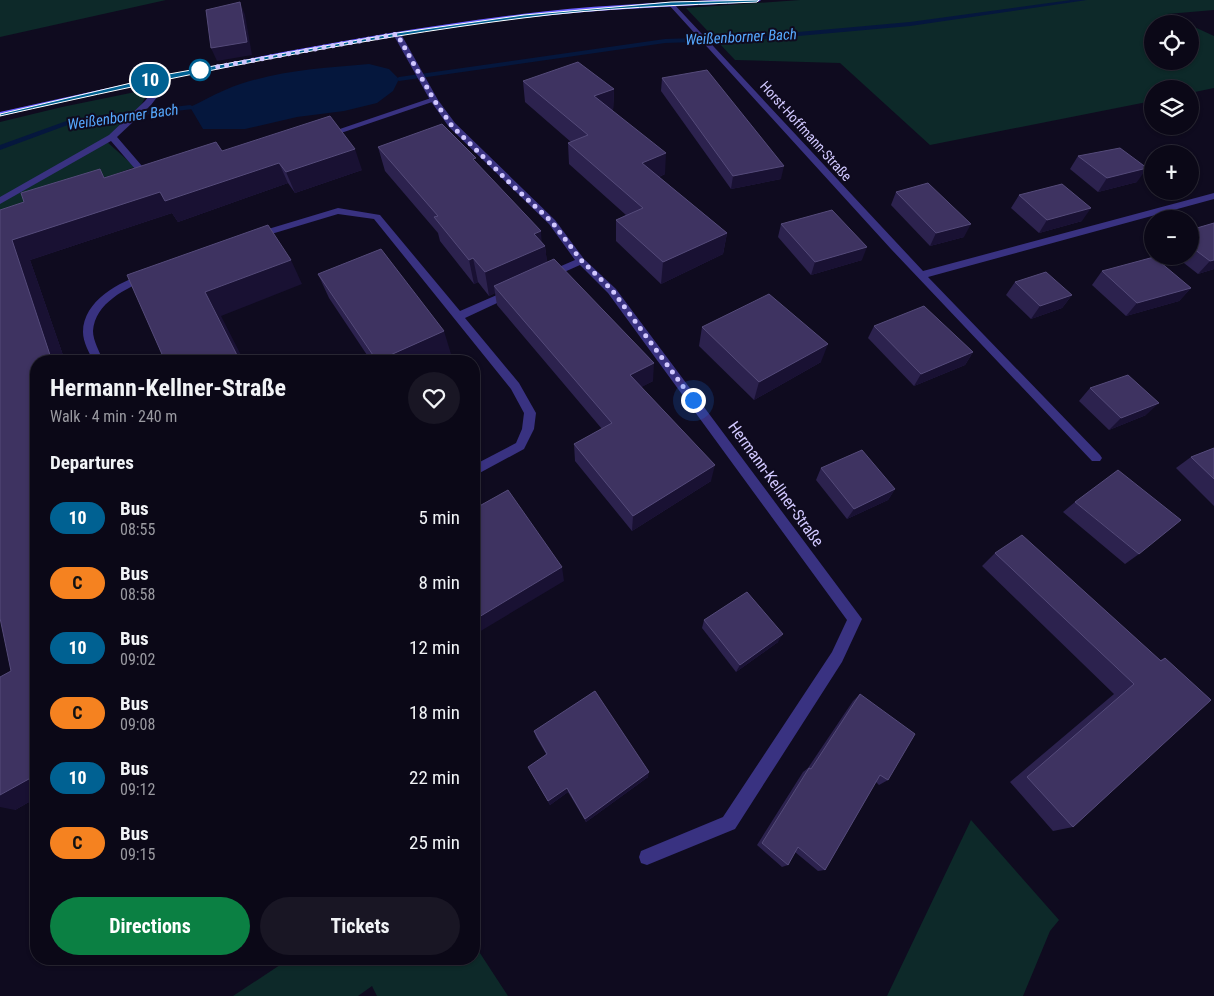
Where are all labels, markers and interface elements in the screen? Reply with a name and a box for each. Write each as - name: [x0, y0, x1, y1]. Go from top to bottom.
- map controls: [1144, 15, 1199, 265]
- button: locate: [1144, 15, 1199, 70]
- water label: Weißenborner Bach: [685, 25, 797, 49]
- unlabelled marker: [189, 59, 211, 81]
- line badge: 10: [128, 64, 172, 96]
- text: 10: [141, 69, 159, 90]
- street label: Horst-Hoffmann-Straße: [757, 78, 855, 185]
- button: layers: [1144, 80, 1199, 135]
- water label: Weißenborner Bach: [66, 100, 180, 134]
- button: +: [1144, 145, 1199, 200]
- button: −: [1144, 210, 1199, 265]
- button: heart: [408, 372, 460, 424]
- text: Hermann-Kellner-Straße: [50, 374, 286, 402]
- your location: [681, 388, 706, 413]
- text: Walk · 4 min · 240 m: [50, 407, 177, 426]
- street label: Hermann-Kellner-Straße: [724, 418, 828, 550]
- text: Departures: [50, 451, 134, 474]
- text: Bus: [120, 497, 149, 520]
- text: 5 min: [418, 506, 460, 529]
- text: 10: [68, 507, 87, 528]
- text: 08:55: [120, 520, 155, 539]
- text: Bus: [120, 562, 149, 585]
- text: 8 min: [418, 571, 460, 594]
- text: C: [72, 572, 83, 593]
- text: 08:58: [120, 585, 155, 604]
- text: Bus: [120, 627, 149, 650]
- text: 12 min: [409, 636, 460, 659]
- text: 10: [68, 637, 87, 658]
- text: 09:02: [120, 650, 155, 669]
- text: Bus: [120, 692, 149, 715]
- text: 18 min: [409, 701, 460, 724]
- text: C: [72, 702, 83, 723]
- text: 09:08: [120, 715, 155, 734]
- text: Bus: [120, 757, 149, 780]
- text: 22 min: [409, 766, 460, 789]
- text: 10: [68, 767, 87, 788]
- text: 09:12: [120, 780, 155, 799]
- text: Bus: [120, 822, 149, 845]
- text: 25 min: [409, 831, 460, 854]
- text: C: [72, 832, 83, 853]
- text: 09:15: [120, 845, 155, 864]
- button: Directions: [50, 897, 250, 955]
- button: Tickets: [260, 897, 460, 955]

